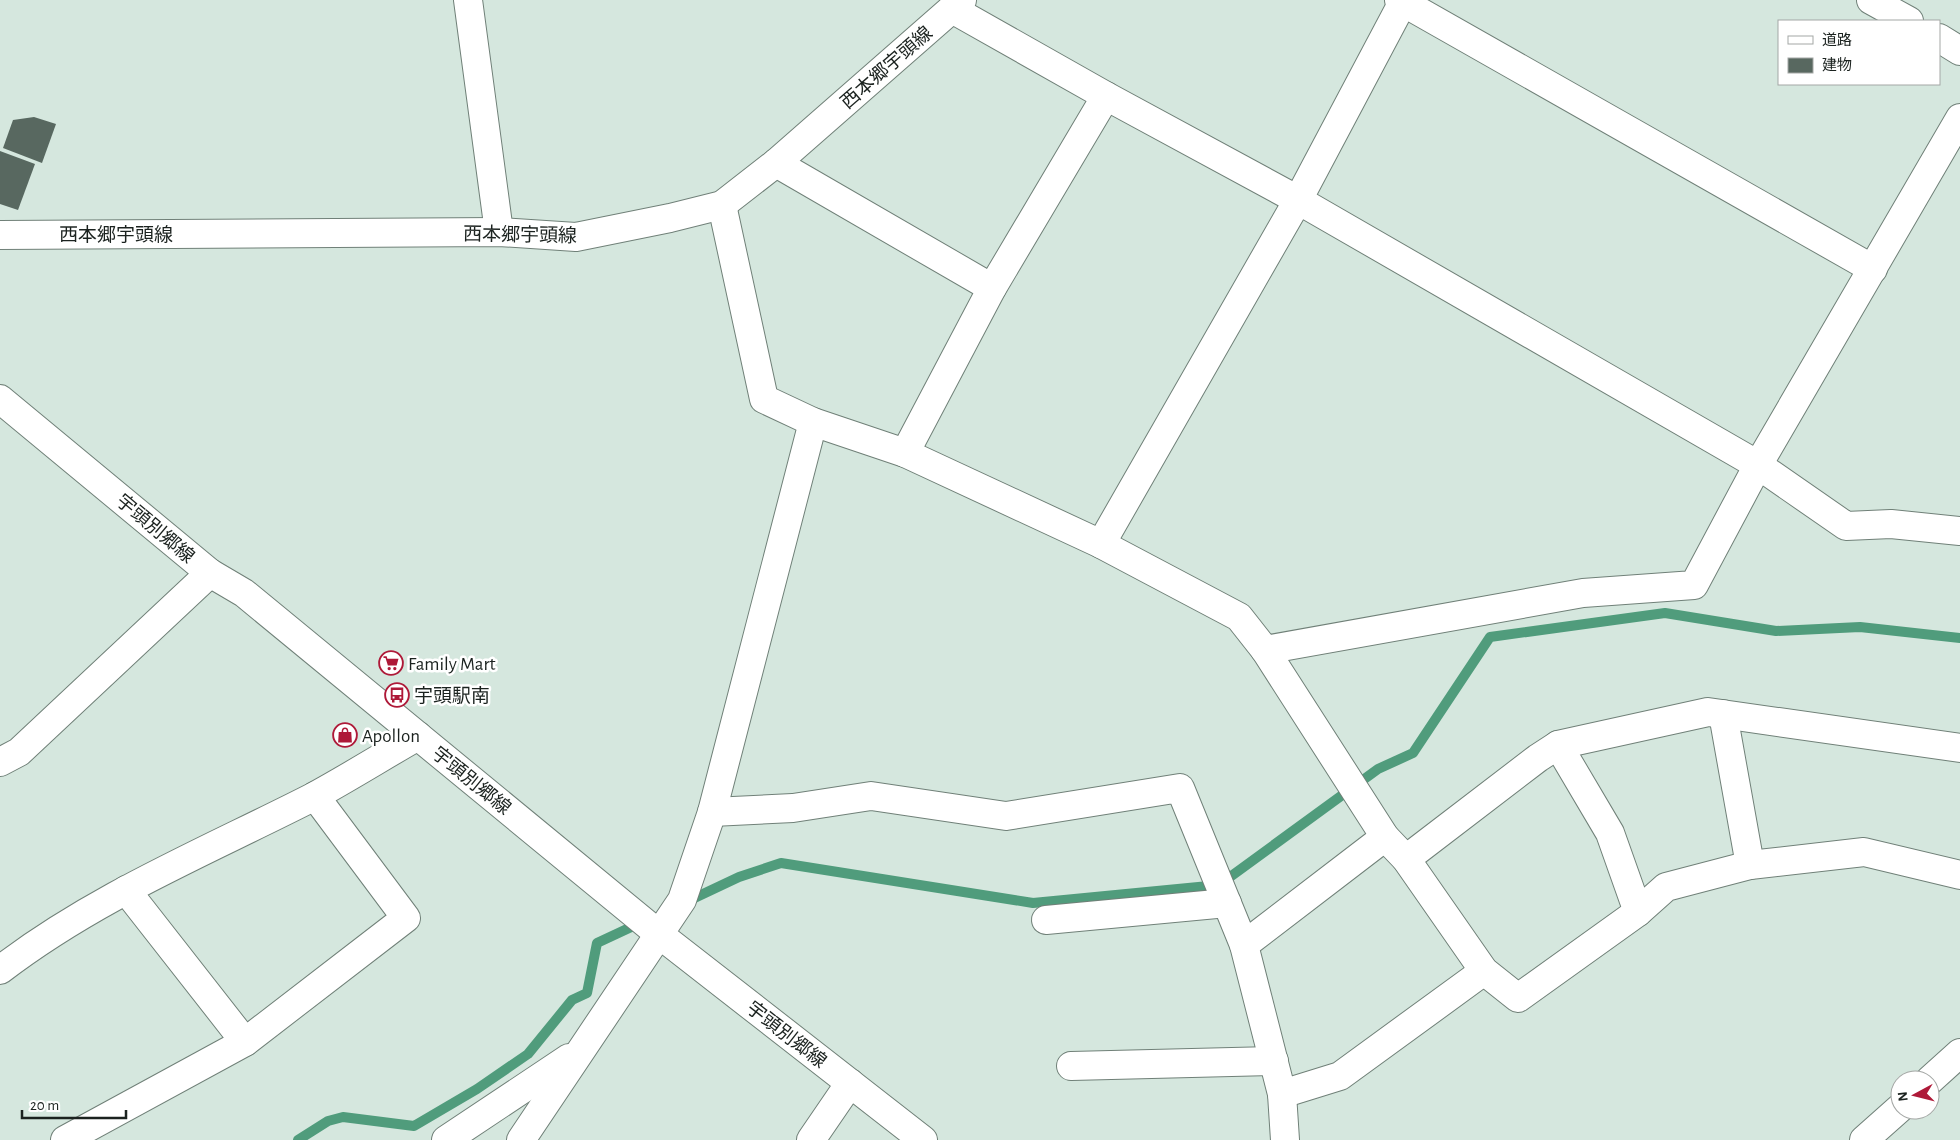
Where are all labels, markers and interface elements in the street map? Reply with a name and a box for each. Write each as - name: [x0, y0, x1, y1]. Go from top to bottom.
- legend: [1778, 20, 1940, 85]
- street label: 西本郷宇頭線: [837, 23, 936, 113]
- text: 道路: [1822, 32, 1852, 48]
- text: 建物: [1822, 57, 1852, 73]
- street label: 西本郷宇頭線: [463, 224, 577, 246]
- street label: 西本郷宇頭線: [59, 225, 173, 245]
- street label: 宇頭別郷線: [113, 491, 198, 567]
- supermarket icon: Family Mart: [378, 650, 404, 676]
- place label: Family Mart: [408, 655, 496, 674]
- bus stop icon: 宇頭駅南: [384, 682, 410, 708]
- place label: 宇頭駅南: [414, 686, 490, 706]
- shop icon: Apollon: [332, 722, 358, 748]
- place label: Apollon: [362, 727, 420, 746]
- street label: 宇頭別郷線: [428, 743, 515, 818]
- street label: 宇頭別郷線: [743, 998, 830, 1072]
- north arrow: [1890, 1070, 1940, 1120]
- scale bar: [22, 1088, 126, 1120]
- text: N: [1896, 1091, 1911, 1102]
- text: 20 m: [30, 1098, 59, 1113]

